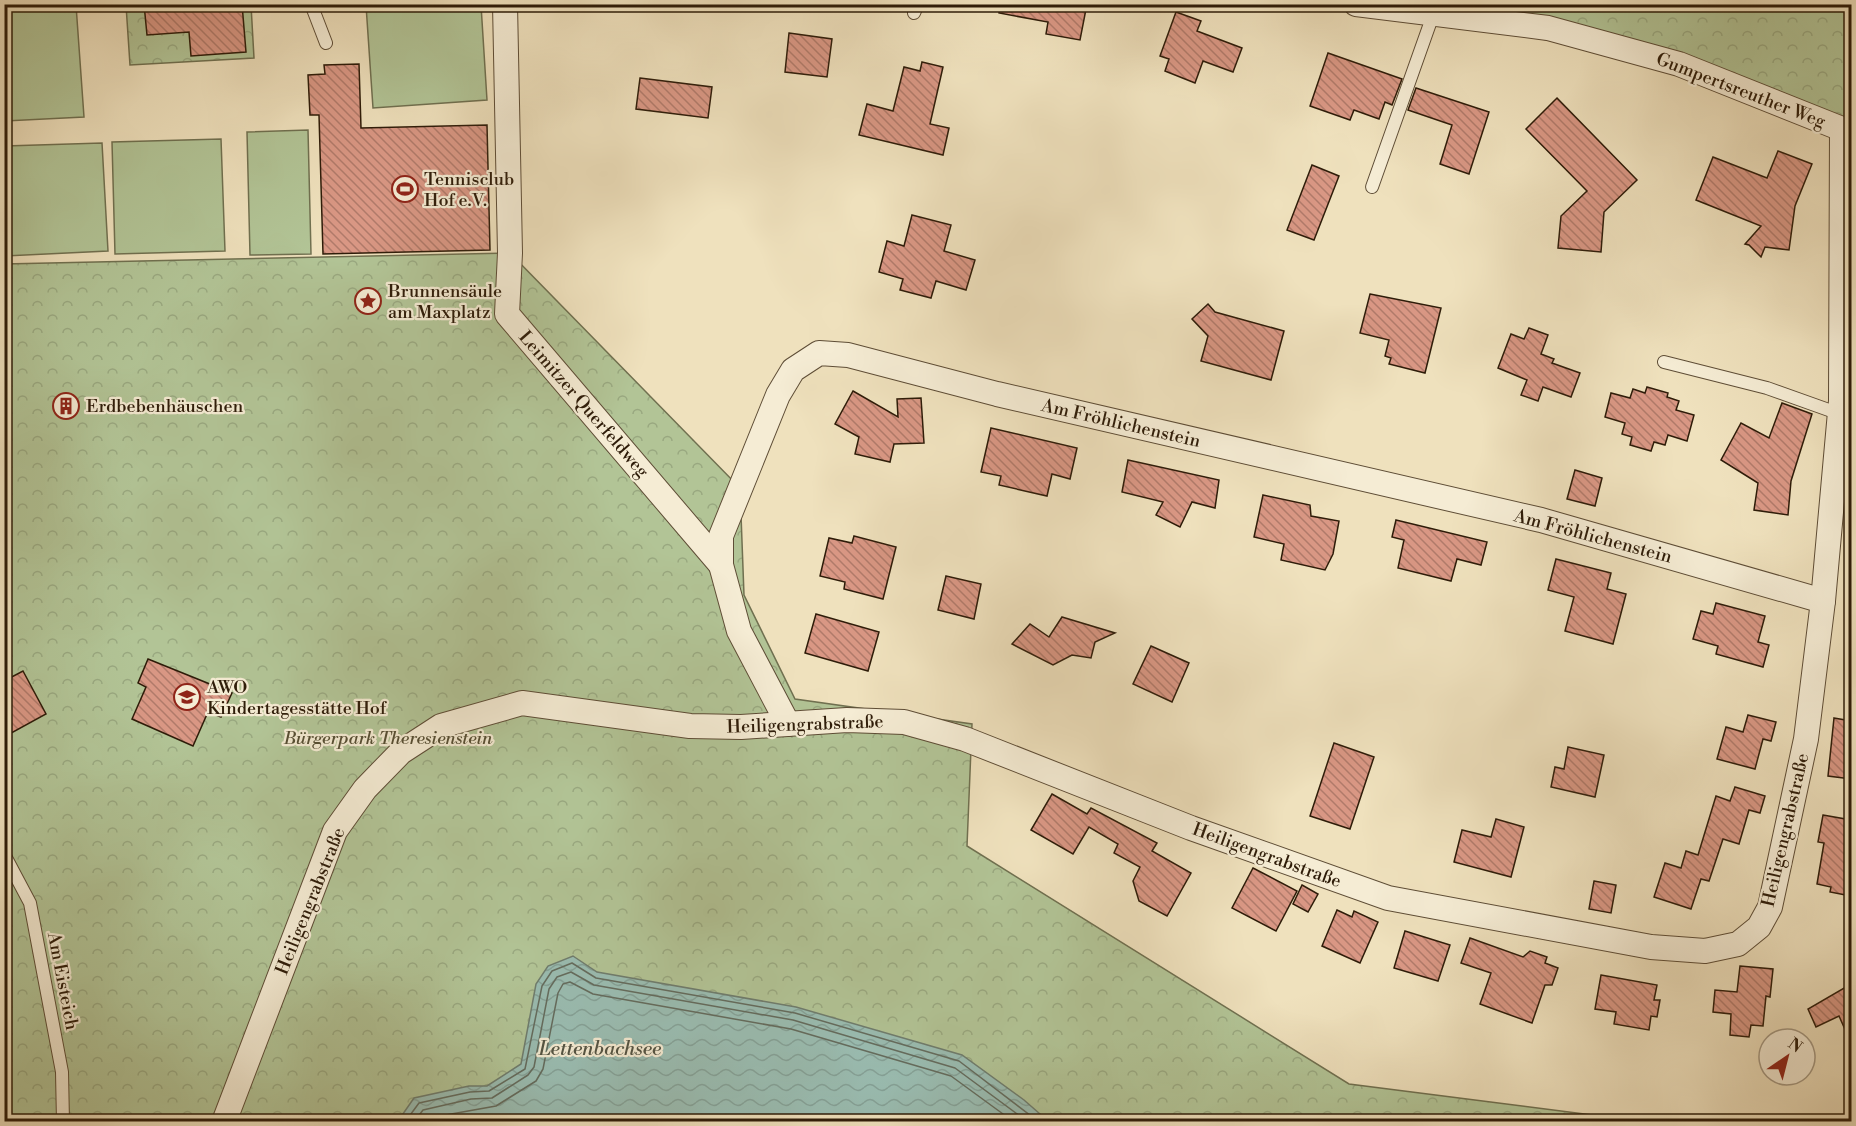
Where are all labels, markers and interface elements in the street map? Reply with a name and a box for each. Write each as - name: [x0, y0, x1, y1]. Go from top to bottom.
- street label: Gumpertsreuther Weg: [1653, 48, 1829, 134]
- place label: Tennisclub Hof e.V.: [424, 168, 514, 212]
- sports icon: Tennisclub Hof e.V.: [390, 174, 420, 204]
- place label: Brunnensäule am Maxplatz: [387, 280, 502, 324]
- place icon: Brunnensäule am Maxplatz: [353, 286, 383, 316]
- street label: Leimitzer Querfeldweg: [513, 326, 654, 483]
- building icon: Erdbebenhäuschen: [51, 391, 81, 421]
- street label: Am Fröhlichenstein: [1038, 394, 1203, 453]
- place label: Erdbebenhäuschen: [86, 395, 243, 418]
- street label: Am Fröhlichenstein: [1510, 504, 1675, 569]
- place label: AWO Kindertagesstätte Hof: [206, 676, 388, 720]
- school or university icon: AWO Kindertagesstätte Hof: [172, 682, 202, 712]
- street label: Heiligengrabstraße: [726, 710, 884, 739]
- park label: Bürgerpark Theresienstein: [283, 727, 493, 750]
- street label: Heiligengrabstraße: [1757, 751, 1814, 909]
- street label: Heiligengrabstraße: [1189, 818, 1344, 893]
- street label: Heiligengrabstraße: [270, 824, 351, 978]
- street label: Am Eisteich: [42, 929, 83, 1032]
- north arrow: [1757, 1027, 1817, 1087]
- text: N: [1784, 1034, 1806, 1058]
- water label: Lettenbachsee: [538, 1037, 662, 1062]

